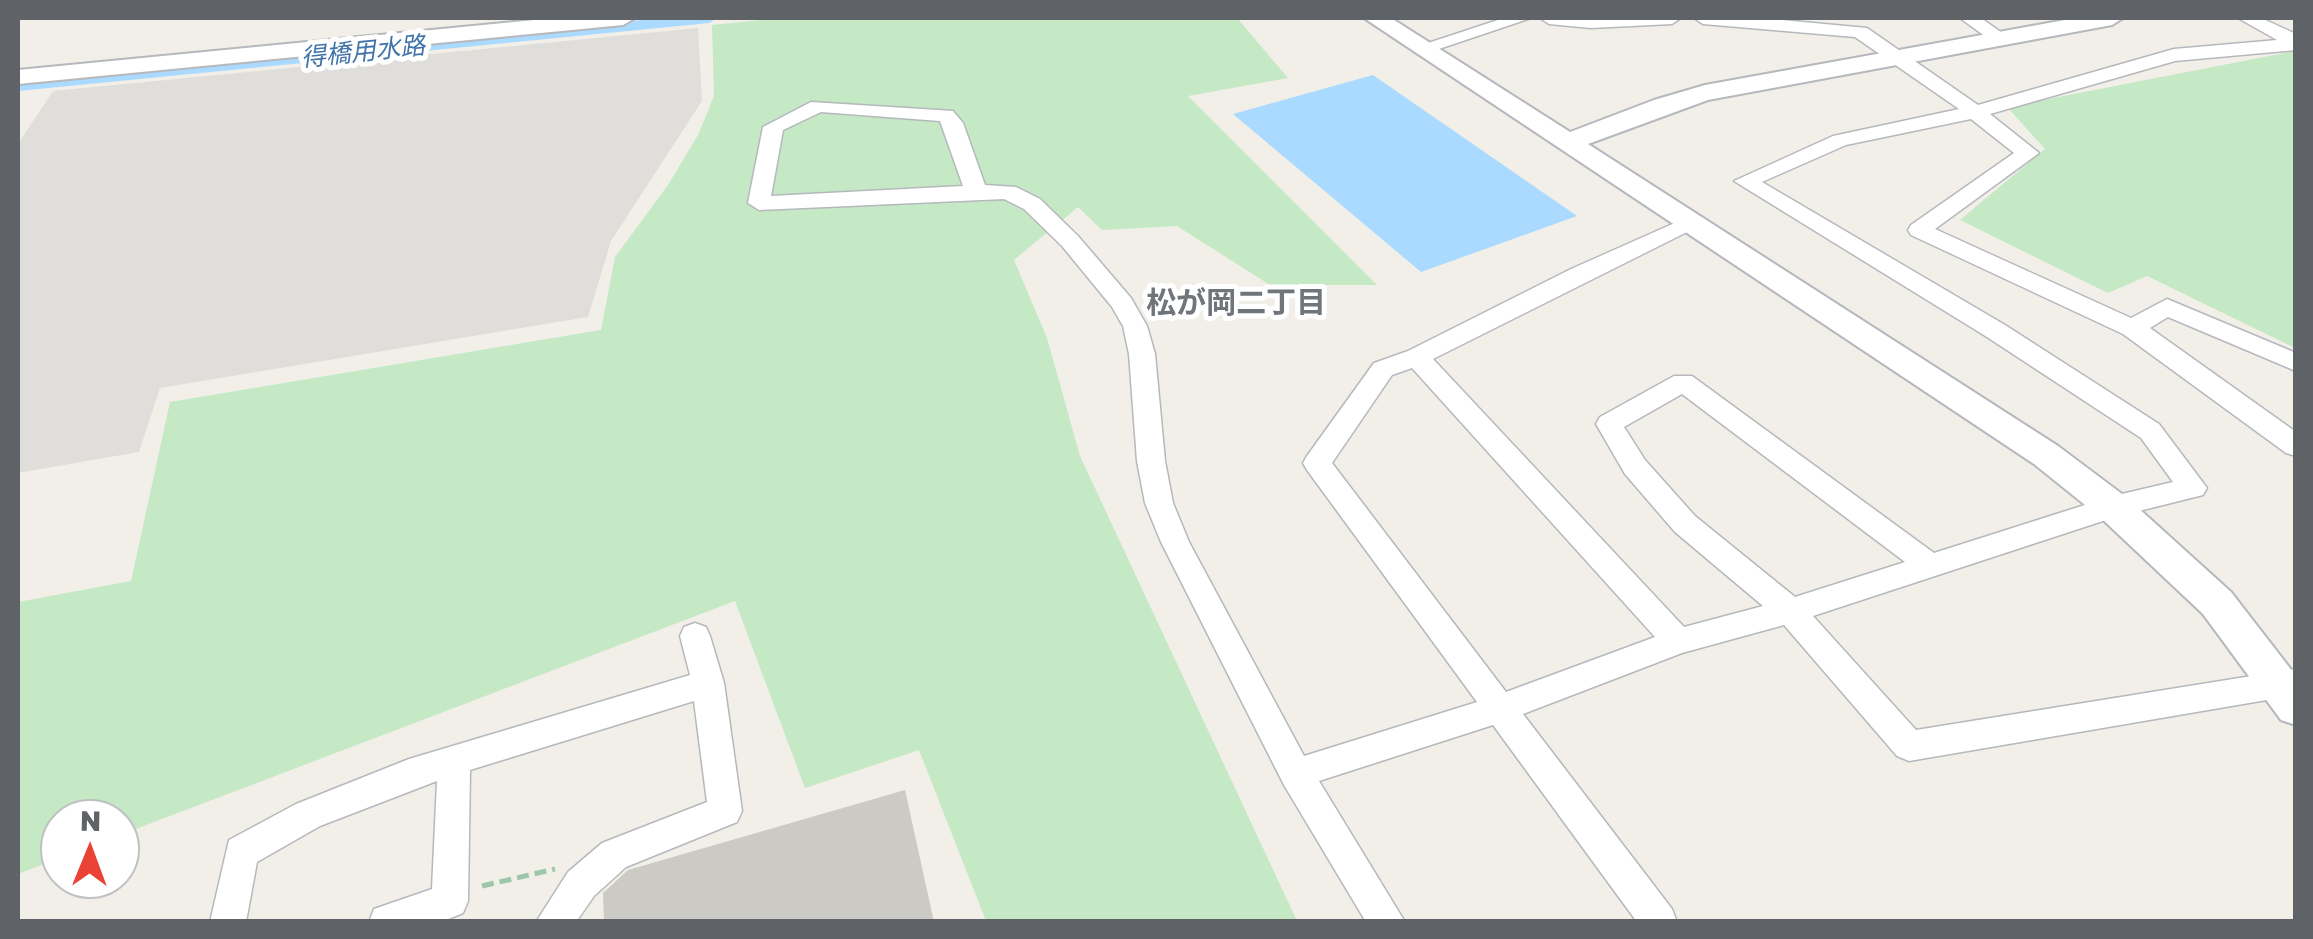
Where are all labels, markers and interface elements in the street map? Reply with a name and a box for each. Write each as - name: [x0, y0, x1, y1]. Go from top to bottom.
- water label: 得橋用水路: [299, 31, 427, 73]
- district label: 松が岡二丁目: [1146, 285, 1326, 321]
- north arrow: [40, 799, 140, 899]
- text: N: [80, 804, 101, 837]

